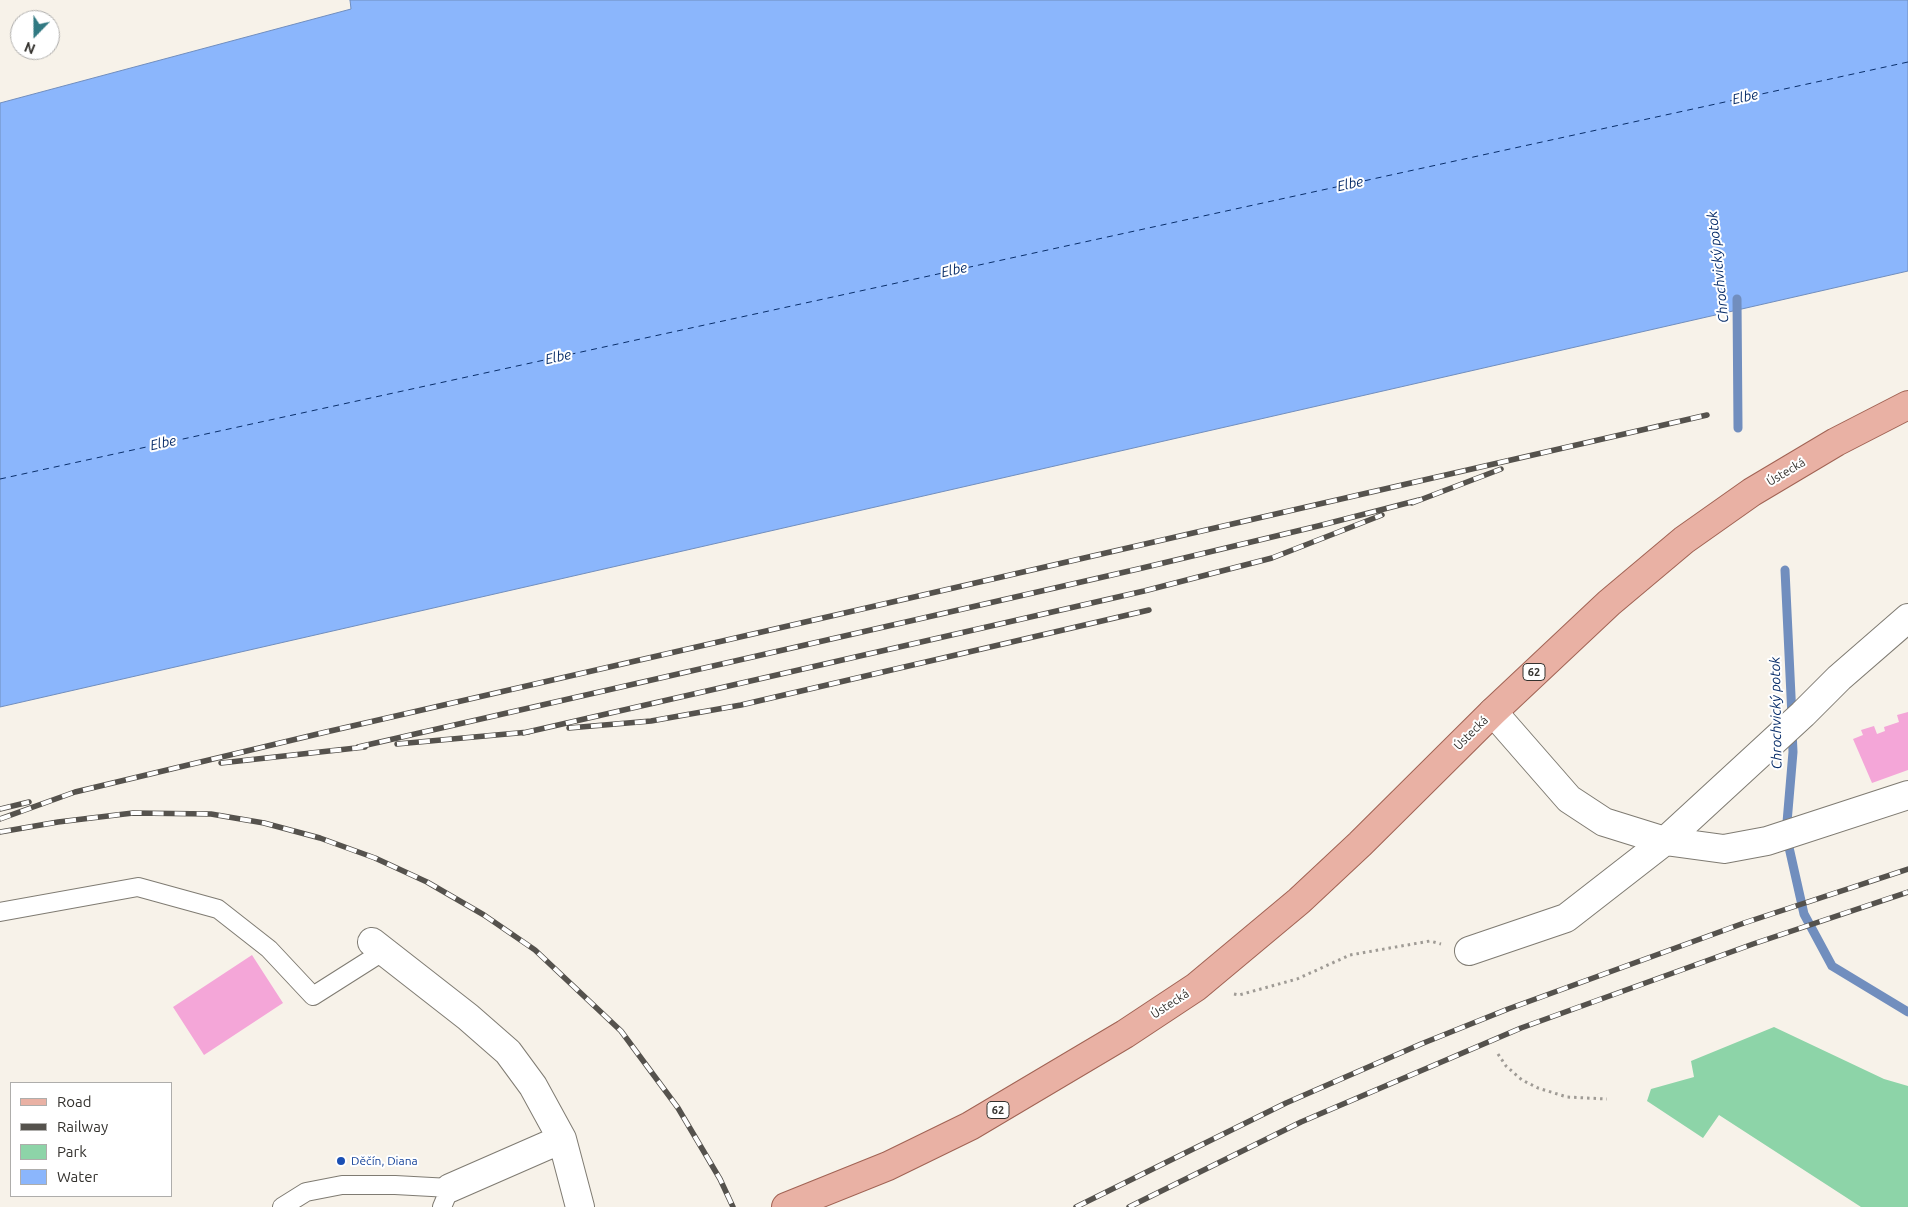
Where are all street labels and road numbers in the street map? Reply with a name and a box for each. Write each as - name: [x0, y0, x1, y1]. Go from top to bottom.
- street label: Ústecká: [1764, 455, 1808, 489]
- road number: 62: [1523, 664, 1545, 680]
- street label: Ústecká: [1451, 713, 1491, 753]
- street label: Ústecká: [1148, 986, 1192, 1022]
- road number: 62: [987, 1102, 1009, 1118]

